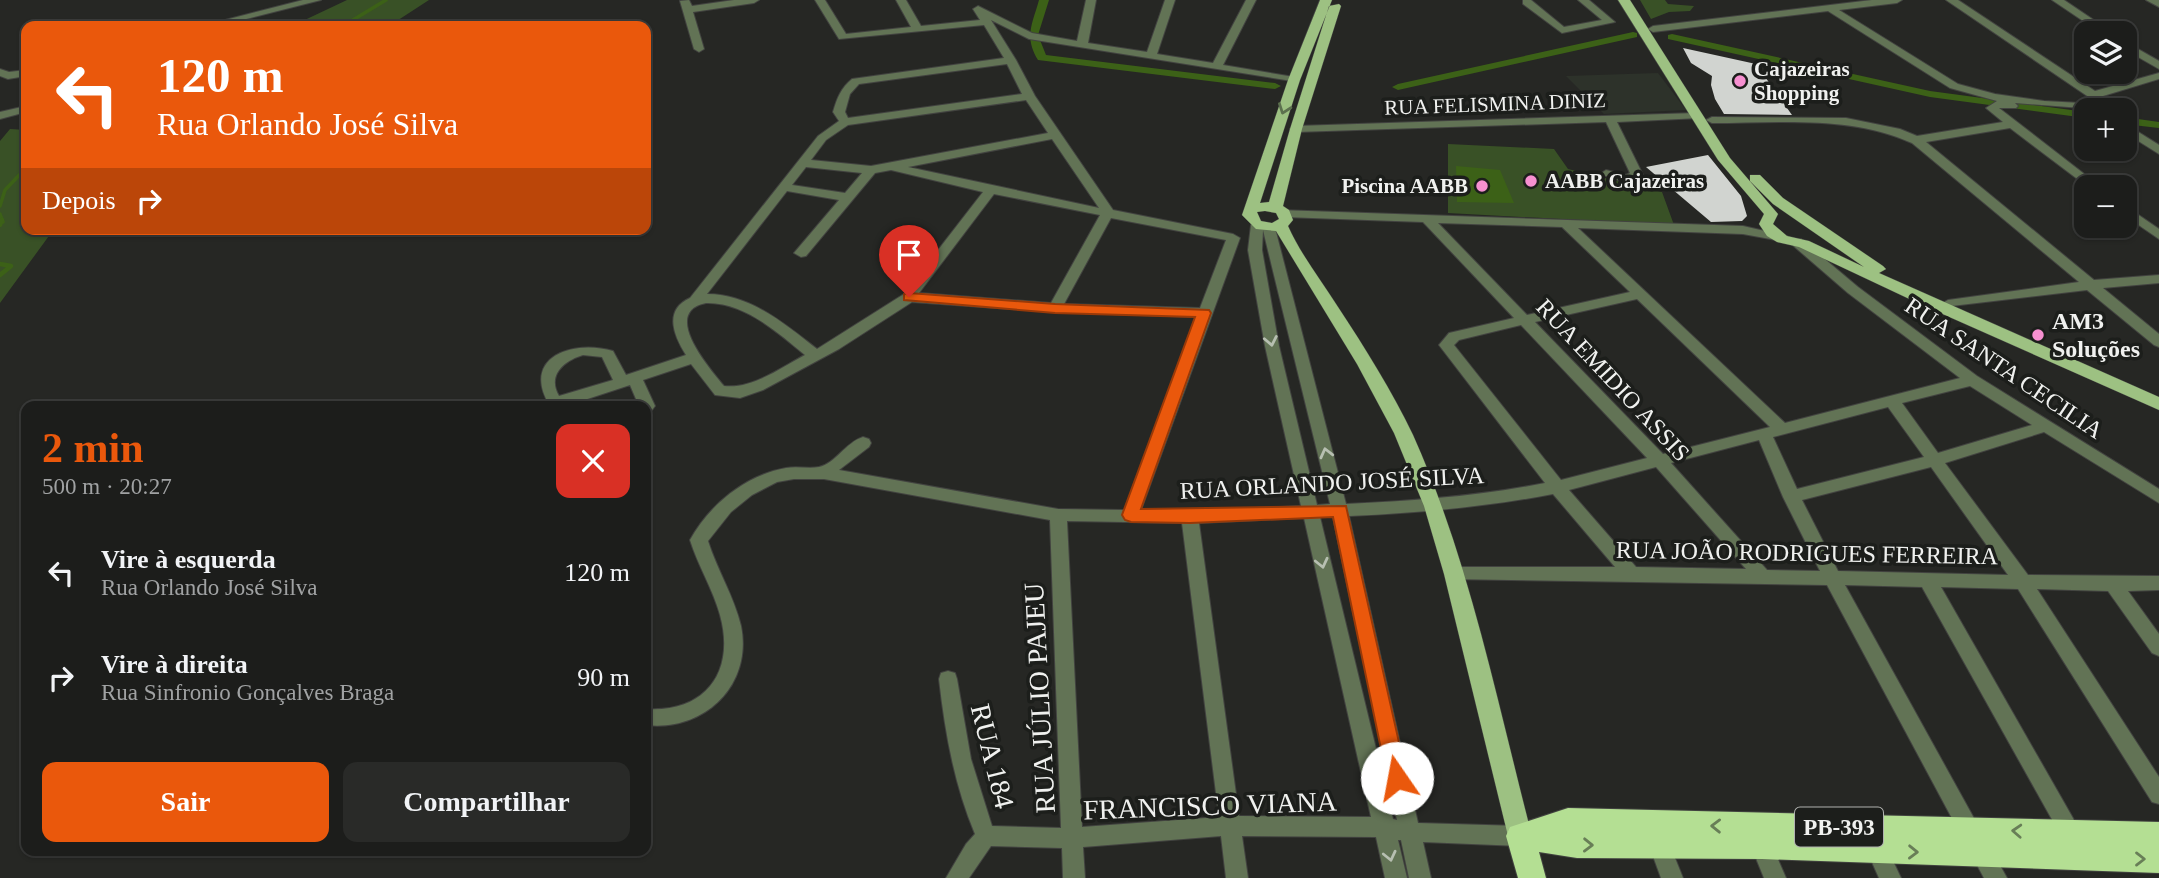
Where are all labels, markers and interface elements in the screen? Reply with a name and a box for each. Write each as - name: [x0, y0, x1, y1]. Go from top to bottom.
- map controls: [2074, 21, 2137, 238]
- button: layers: [2074, 21, 2137, 84]
- text: 120 m: [157, 48, 284, 103]
- icon: left: [42, 49, 133, 140]
- place label: Cajazeiras Shopping: [1754, 57, 1850, 105]
- marker: Cajazeiras Shopping: [1732, 73, 1748, 89]
- street label: RUA FELISMINA DINIZ: [1384, 88, 1606, 120]
- button: +: [2074, 98, 2137, 161]
- one-way arrow: [1278, 103, 1292, 115]
- text: Rua Orlando José Silva: [157, 106, 458, 142]
- place label: AABB Cajazeiras: [1545, 169, 1704, 193]
- marker: AABB Cajazeiras: [1523, 173, 1539, 189]
- place label: Piscina AABB: [1341, 174, 1468, 198]
- button: −: [2074, 175, 2137, 238]
- marker: Piscina AABB: [1474, 178, 1490, 194]
- icon: right: [130, 182, 168, 220]
- text: Depois: [42, 186, 116, 215]
- pin: [879, 225, 939, 297]
- icon: arrive: [890, 236, 928, 274]
- street label: RUA SANTA CECILIA: [1900, 292, 2108, 444]
- street label: RUA EMIDIO ASSIS: [1531, 294, 1695, 466]
- place label: AM3 Soluções: [2052, 308, 2140, 362]
- marker: AM3 Soluções: [2030, 327, 2046, 343]
- one-way arrow: [1263, 335, 1278, 347]
- button: close: [556, 424, 630, 498]
- text: 2 min: [42, 425, 144, 471]
- one-way arrow: [1320, 447, 1334, 459]
- street label: RUA ORLANDO JOSÉ SILVA: [1179, 462, 1485, 504]
- text: 500 m · 20:27: [42, 474, 172, 499]
- street label: RUA JOÃO RODRIGUES FERREIRA: [1616, 537, 1999, 569]
- text: Vire à esquerda: [101, 545, 276, 574]
- icon: left: [42, 554, 80, 592]
- one-way arrow: [1314, 557, 1328, 569]
- text: 120 m: [564, 558, 630, 587]
- text: Rua Orlando José Silva: [101, 575, 318, 600]
- street label: RUA JÚLIO PAJEU: [1018, 582, 1061, 814]
- text: Vire à direita: [101, 650, 248, 679]
- icon: right: [42, 659, 80, 697]
- text: 90 m: [577, 663, 630, 692]
- text: Rua Sinfronio Gonçalves Braga: [101, 680, 394, 705]
- street label: RUA 184: [965, 701, 1020, 812]
- position arrow: [1360, 741, 1434, 815]
- button: Sair: [42, 762, 329, 842]
- button: Compartilhar: [343, 762, 630, 842]
- street label: FRANCISCO VIANA: [1083, 786, 1338, 825]
- road number: PB-393: [1795, 807, 1883, 846]
- one-way arrow: [1711, 818, 1721, 834]
- one-way arrow: [2012, 824, 2023, 839]
- one-way arrow: [1583, 837, 1593, 853]
- one-way arrow: [1908, 844, 1919, 859]
- one-way arrow: [1382, 850, 1397, 862]
- one-way arrow: [2136, 851, 2146, 867]

